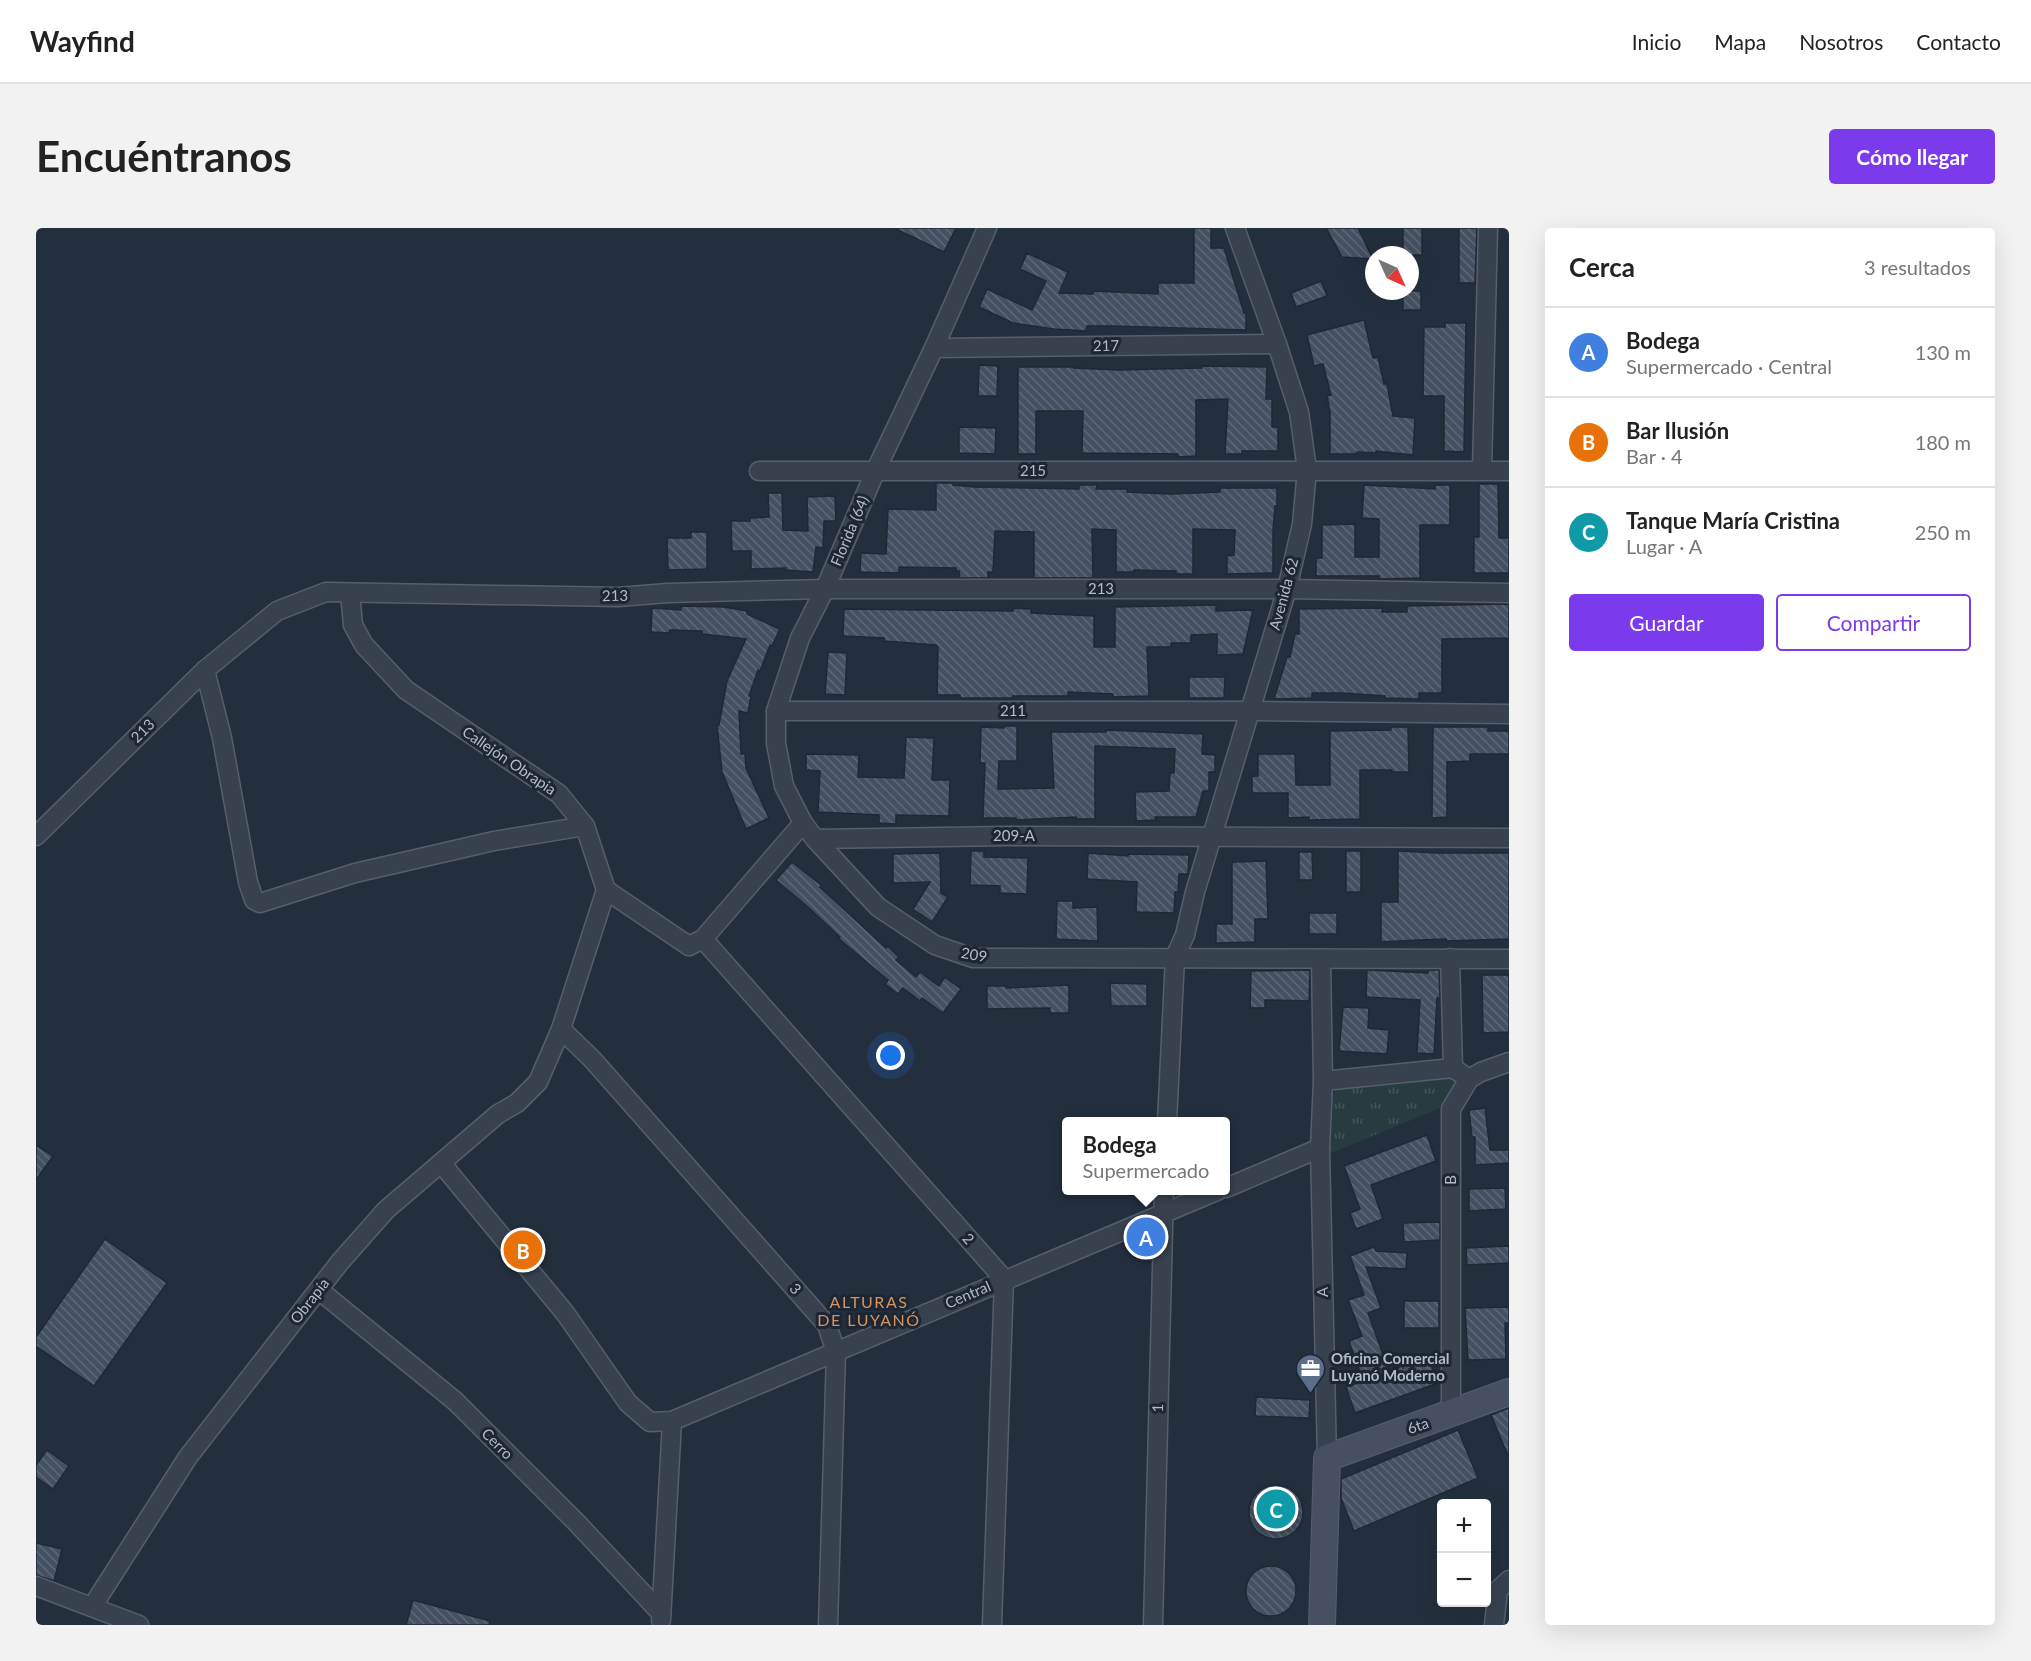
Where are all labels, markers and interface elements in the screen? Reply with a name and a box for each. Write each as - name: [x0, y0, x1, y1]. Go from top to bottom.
- text: Wayfind: [30, 24, 135, 58]
- text: Inicio: [1632, 29, 1681, 54]
- text: Mapa: [1714, 29, 1766, 54]
- text: Nosotros: [1799, 29, 1883, 54]
- text: Contacto: [1916, 29, 2001, 54]
- button: Cómo llegar: [1829, 129, 1995, 184]
- text: Encuéntranos: [36, 131, 292, 181]
- north arrow: [1365, 246, 1419, 300]
- text: Cerca: [1569, 251, 1635, 283]
- text: 3 resultados: [1864, 255, 1971, 279]
- text: Bodega: [1626, 327, 1700, 354]
- street label: 217: [1093, 336, 1119, 354]
- text: A: [1582, 340, 1595, 364]
- text: 130 m: [1915, 340, 1971, 364]
- text: Supermercado · Central: [1626, 354, 1832, 378]
- text: Bar Ilusión: [1626, 417, 1729, 444]
- text: B: [1582, 430, 1595, 454]
- text: 180 m: [1915, 430, 1971, 454]
- text: Bar · 4: [1626, 444, 1683, 468]
- street label: 215: [1020, 461, 1046, 479]
- street label: Florida (64): [826, 493, 872, 568]
- text: Tanque María Cristina: [1626, 507, 1840, 534]
- text: C: [1582, 520, 1595, 544]
- text: 250 m: [1915, 520, 1971, 544]
- text: Lugar · A: [1626, 534, 1702, 558]
- street label: Avenida 62: [1265, 556, 1301, 632]
- street label: 213: [1088, 579, 1114, 597]
- street label: 213: [602, 586, 628, 604]
- button: Guardar: [1569, 594, 1764, 651]
- button: Compartir: [1776, 594, 1971, 651]
- street label: 211: [1000, 701, 1026, 719]
- street label: 213: [127, 715, 158, 746]
- street label: Callejón Obrapia: [459, 722, 560, 798]
- street label: 209-A: [993, 826, 1036, 844]
- street label: 209: [960, 943, 989, 965]
- your location: [876, 1041, 905, 1070]
- popup: [1062, 1117, 1230, 1195]
- text: Bodega: [1083, 1131, 1157, 1158]
- text: Supermercado: [1083, 1158, 1209, 1182]
- street label: B: [1441, 1175, 1459, 1185]
- pin: A: [1126, 1214, 1166, 1260]
- pin: B: [504, 1228, 542, 1272]
- street label: 2: [959, 1229, 978, 1248]
- street label: Obrapía: [286, 1274, 332, 1327]
- street label: Central: [942, 1276, 993, 1312]
- street label: 3: [786, 1279, 805, 1298]
- street label: A: [1313, 1286, 1331, 1297]
- district label: ALTURAS DE LUYANÓ: [817, 1292, 921, 1329]
- place label: Oficina Comercial Luyanó Moderno: [1331, 1349, 1450, 1384]
- office icon: Oficina Comercial Luyanó Moderno: [1294, 1352, 1326, 1394]
- street label: 1: [1148, 1403, 1166, 1412]
- street label: 6ta: [1405, 1413, 1431, 1437]
- street label: Cerro: [478, 1424, 517, 1463]
- pin: C: [1256, 1486, 1296, 1532]
- map controls: [1437, 1499, 1491, 1607]
- button: +: [1437, 1499, 1491, 1553]
- button: −: [1437, 1553, 1491, 1607]

